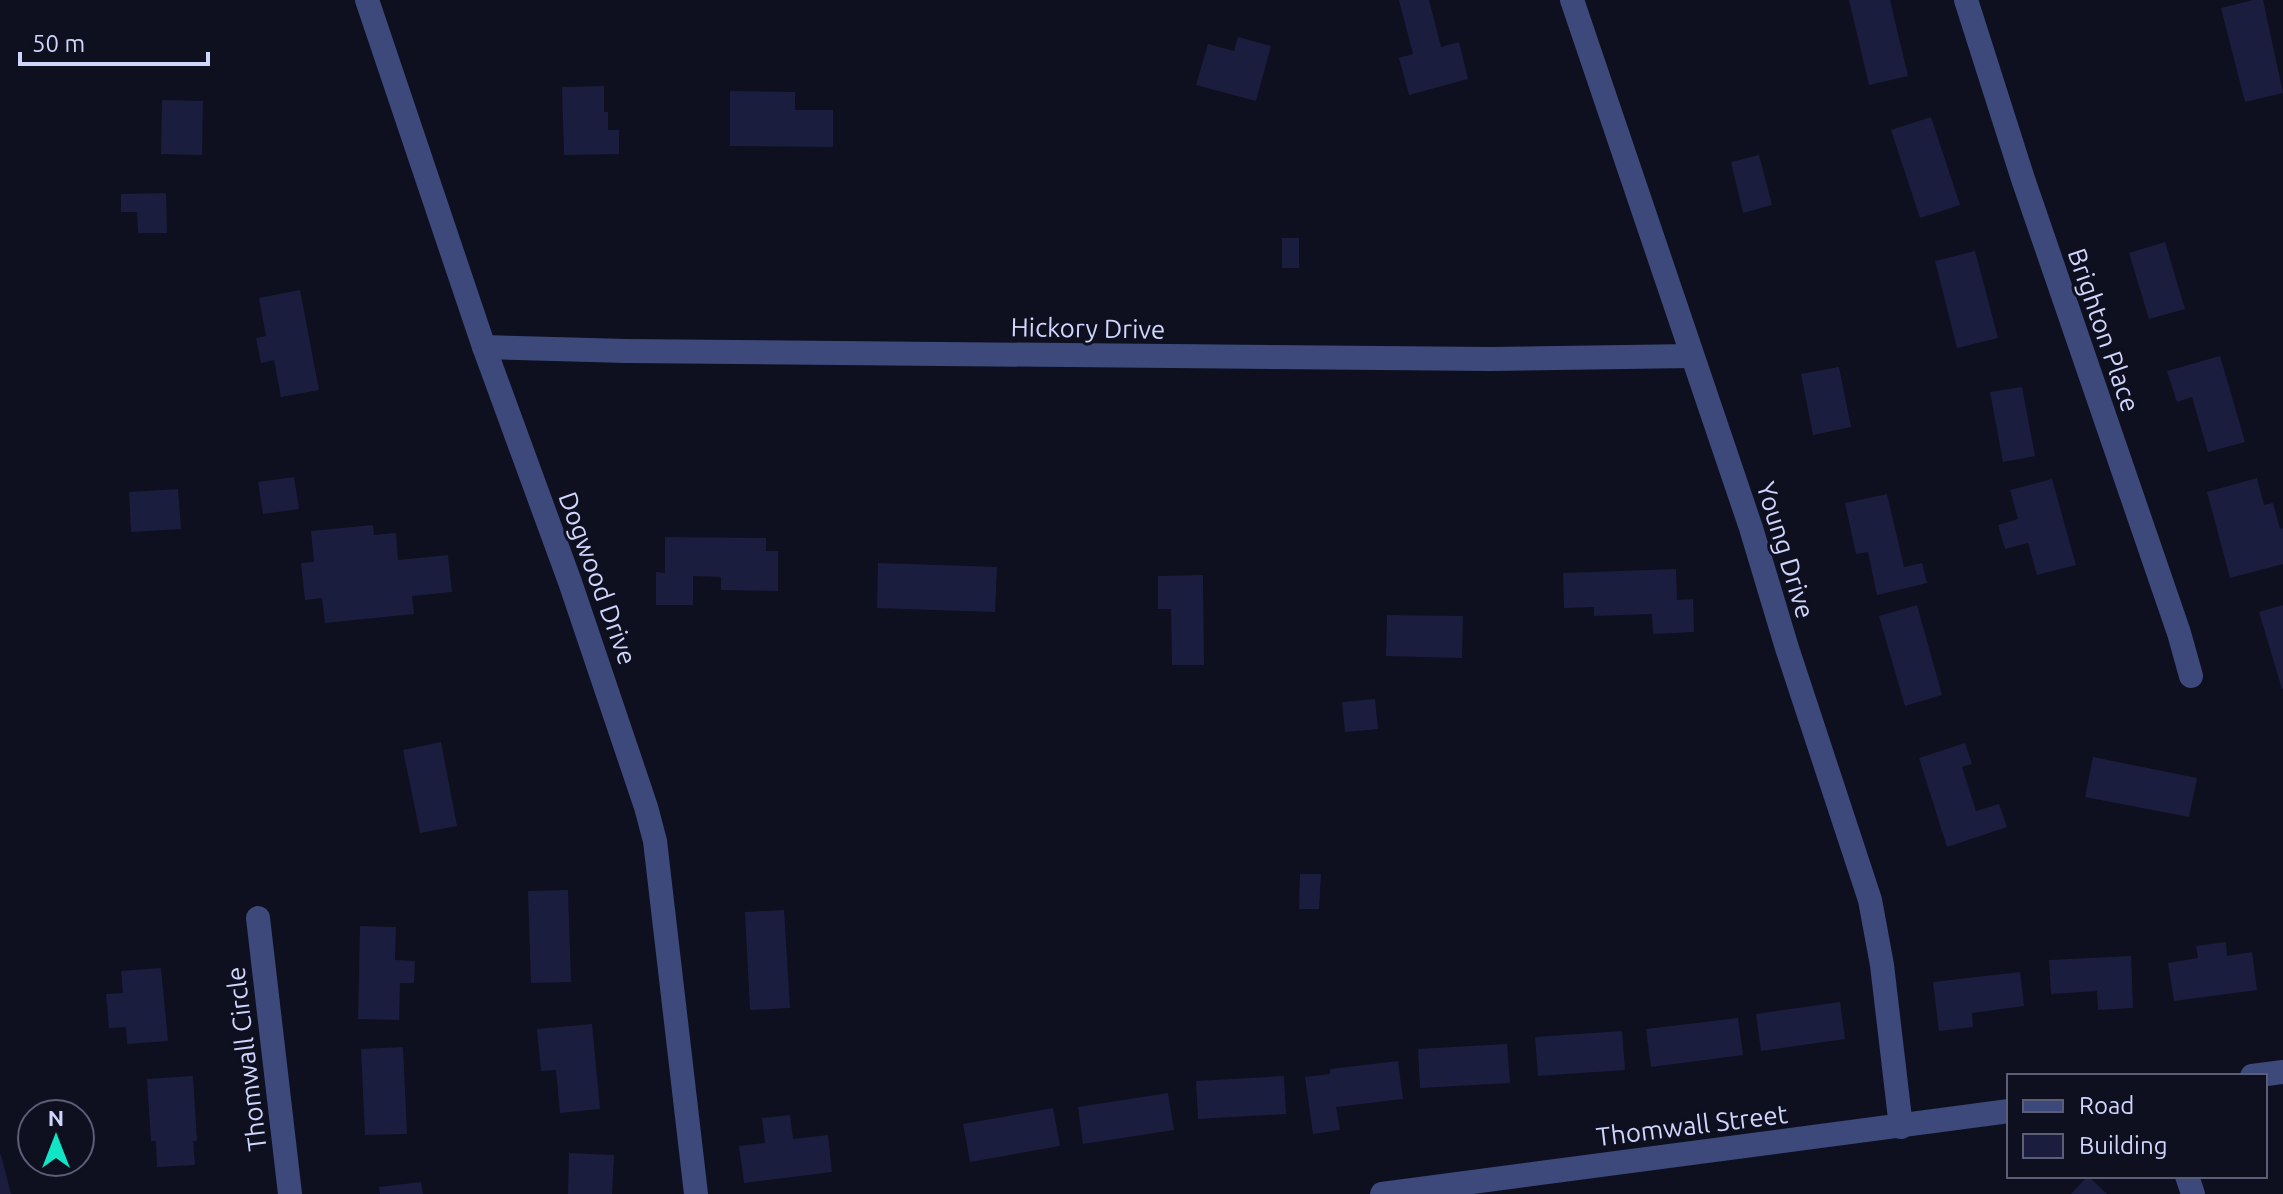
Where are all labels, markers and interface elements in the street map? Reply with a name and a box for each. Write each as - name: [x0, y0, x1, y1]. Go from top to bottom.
- scale bar: [20, 16, 208, 66]
- text: 50 m: [32, 30, 85, 57]
- street label: Brighton Place: [2062, 245, 2146, 415]
- street label: Hickory Drive: [1010, 312, 1166, 344]
- street label: Young Drive: [1751, 478, 1821, 622]
- street label: Dogwood Drive: [553, 488, 643, 668]
- street label: Thomwall Circle: [220, 965, 272, 1153]
- legend: [2007, 1074, 2267, 1178]
- text: Road: [2079, 1092, 2134, 1119]
- north arrow: [16, 1098, 96, 1178]
- street label: Thomwall Street: [1595, 1099, 1789, 1151]
- text: N: [48, 1105, 64, 1130]
- text: Building: [2079, 1132, 2167, 1159]

